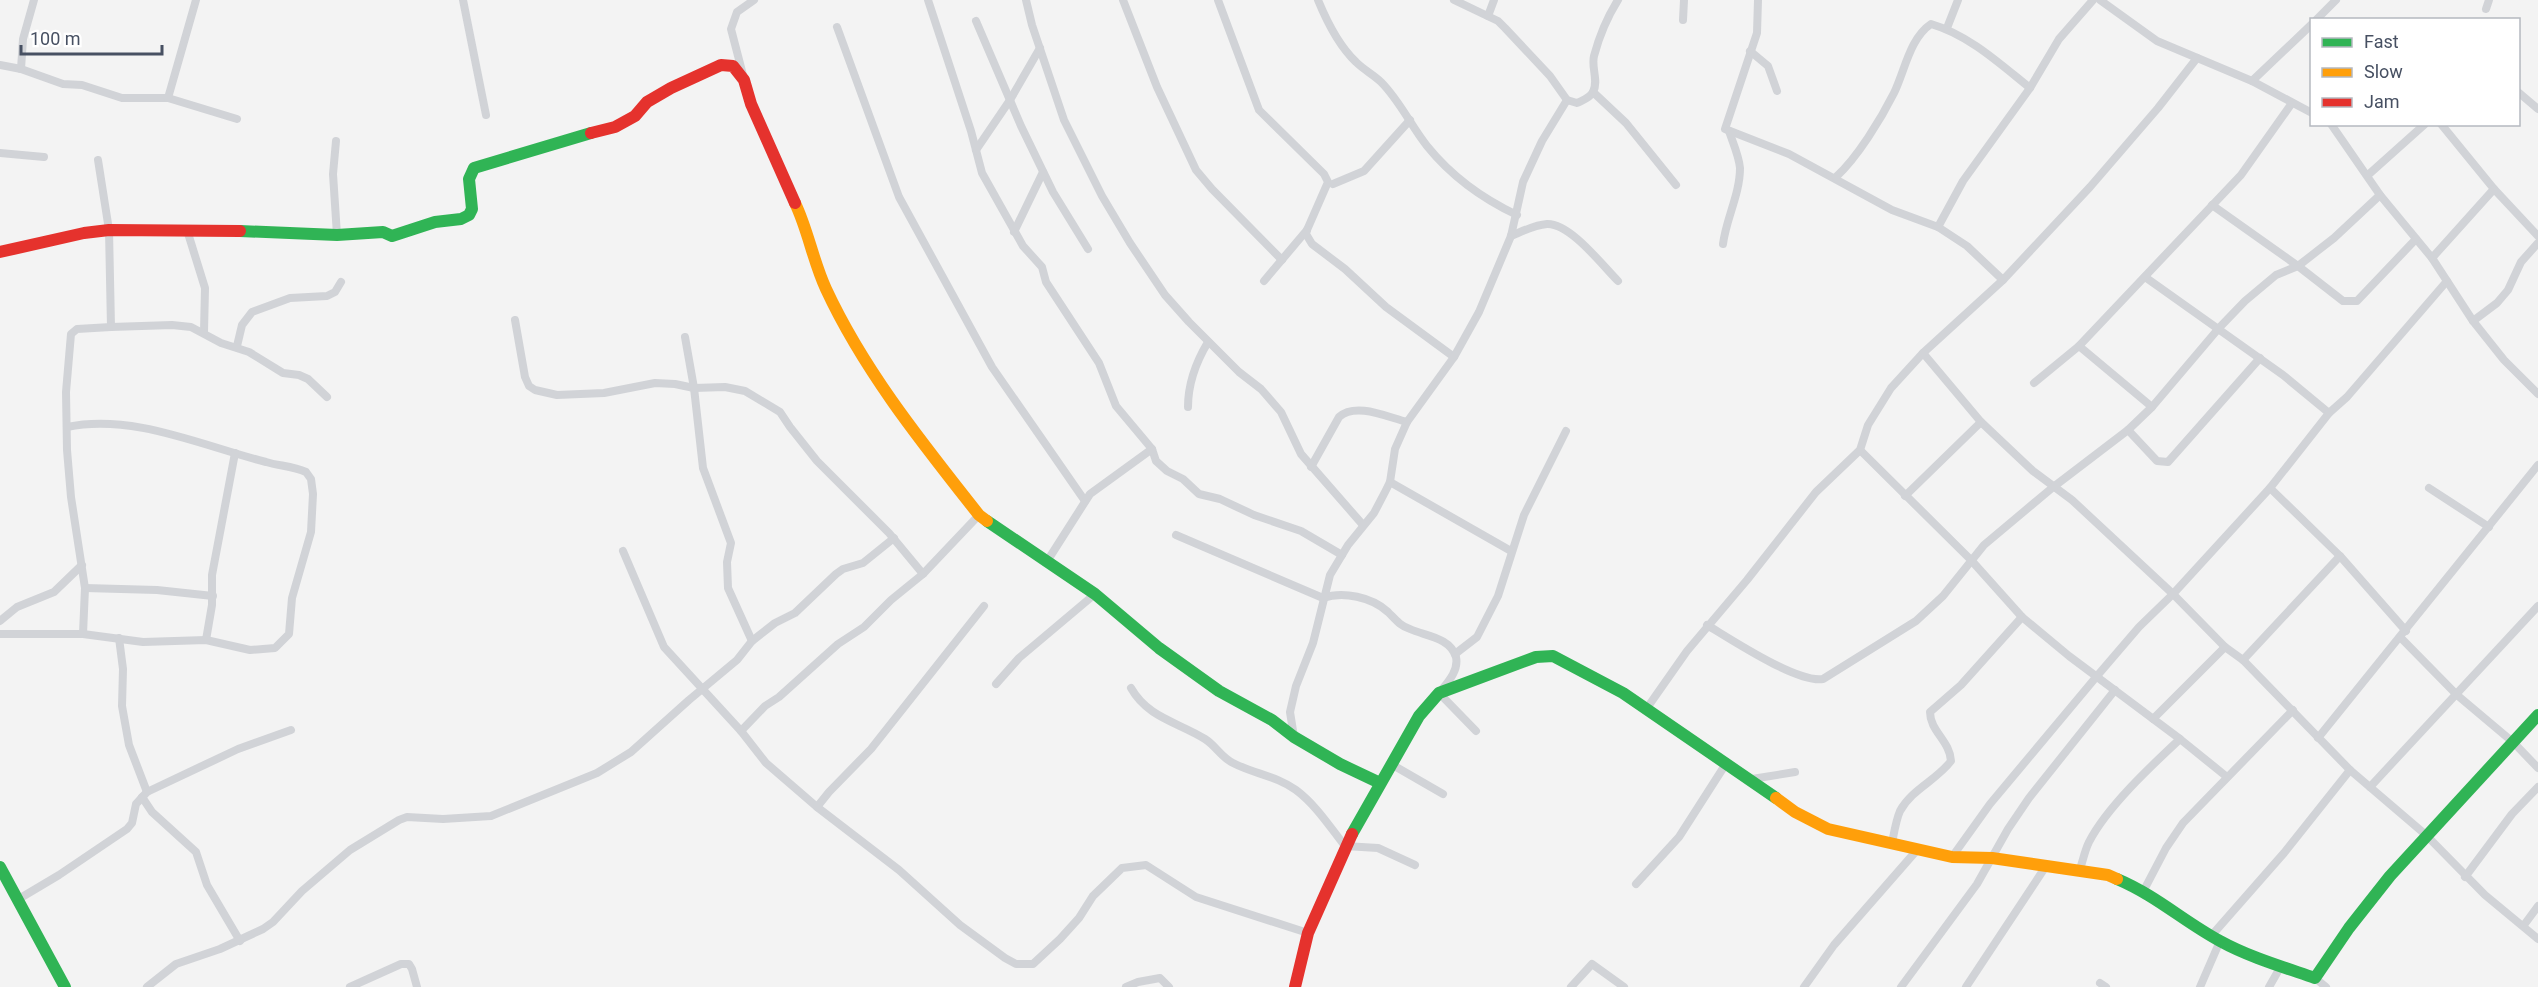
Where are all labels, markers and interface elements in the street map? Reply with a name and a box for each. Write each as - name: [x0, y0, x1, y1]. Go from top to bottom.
- scale bar: [21, 18, 162, 56]
- legend: [2310, 18, 2520, 126]
- text: 100 m: [30, 28, 81, 49]
- text: Fast: [2364, 31, 2399, 52]
- text: Slow: [2364, 61, 2403, 82]
- text: Jam: [2364, 91, 2400, 112]

